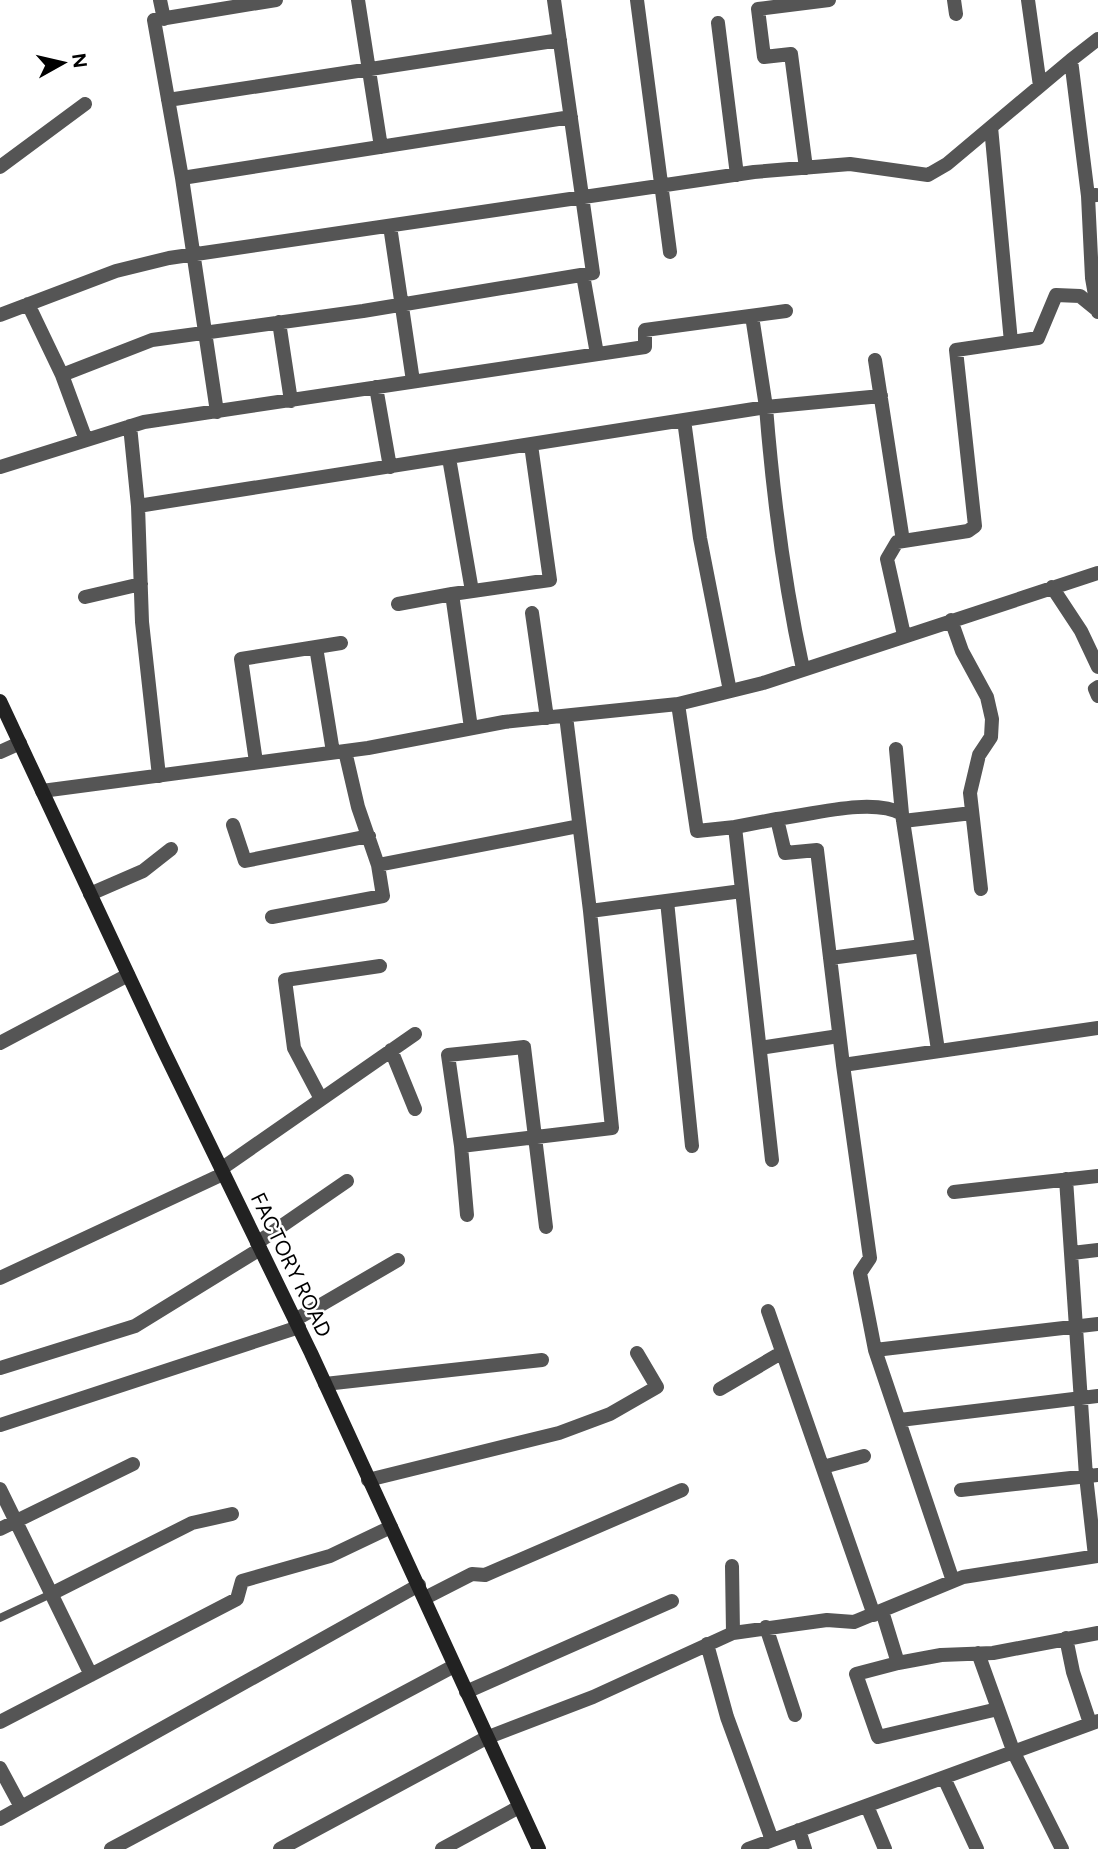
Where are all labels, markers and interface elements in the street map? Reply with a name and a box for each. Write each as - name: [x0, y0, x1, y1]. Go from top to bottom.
- north arrow: [28, 28, 98, 98]
- text: N: [67, 52, 92, 70]
- street label: FACTORY ROAD: [246, 1189, 337, 1341]

